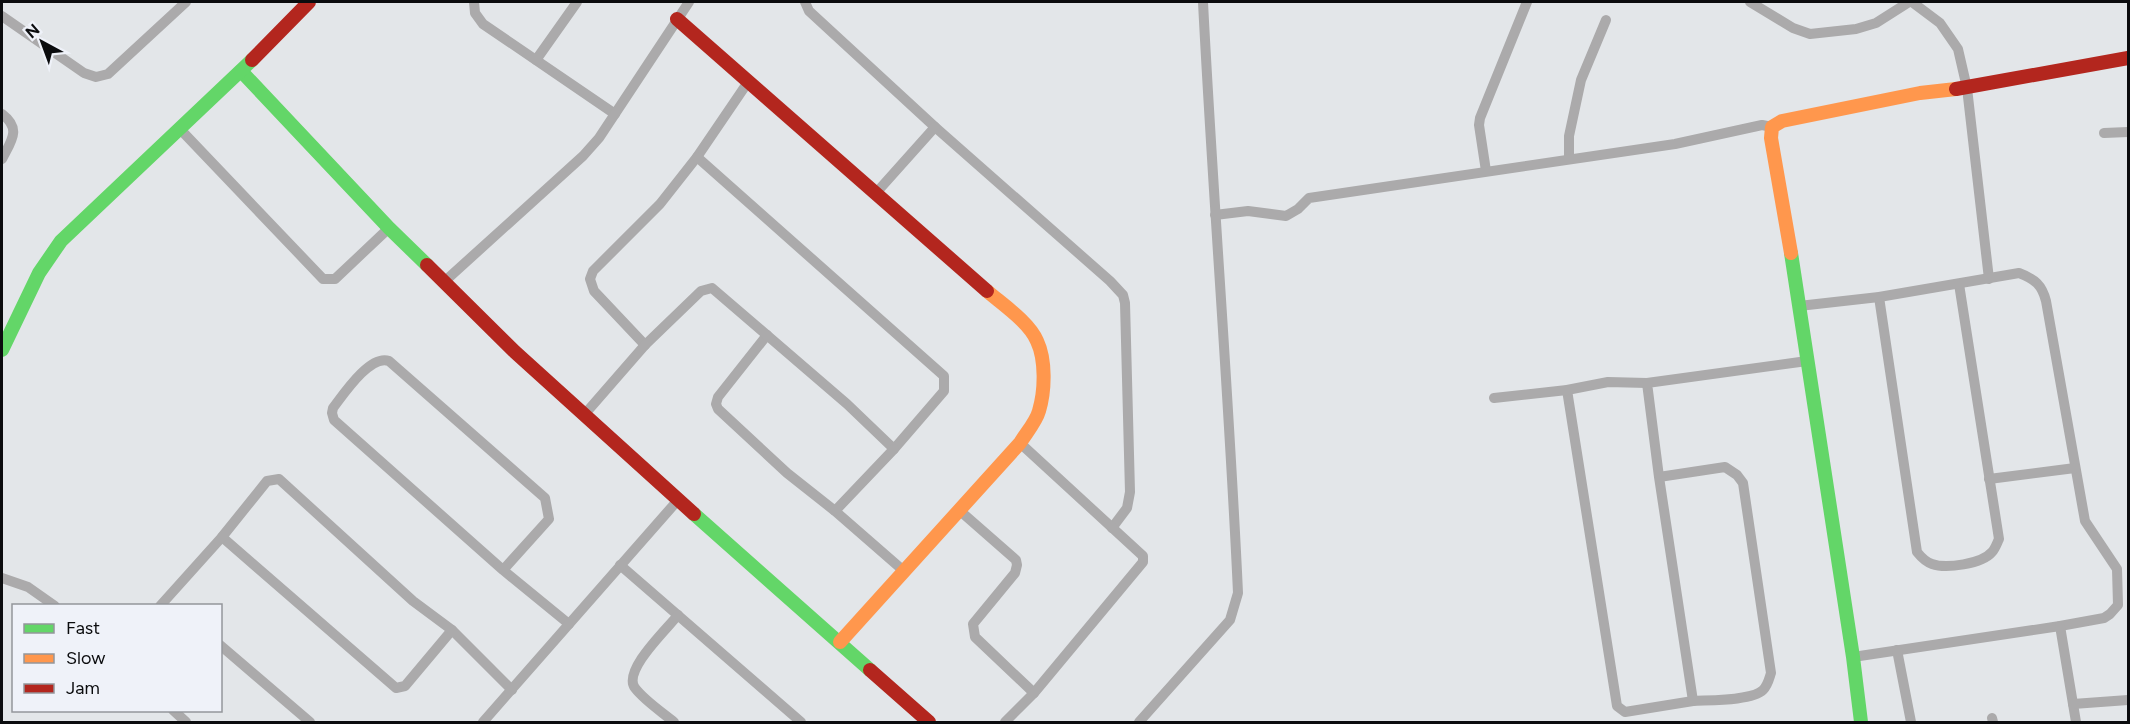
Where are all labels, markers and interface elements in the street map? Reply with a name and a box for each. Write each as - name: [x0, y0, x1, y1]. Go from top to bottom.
- north arrow: [12, 12, 72, 72]
- text: N: [22, 20, 43, 42]
- legend: [12, 604, 222, 712]
- text: Fast: [66, 617, 100, 639]
- text: Slow: [66, 647, 105, 669]
- text: Jam: [66, 677, 100, 699]

